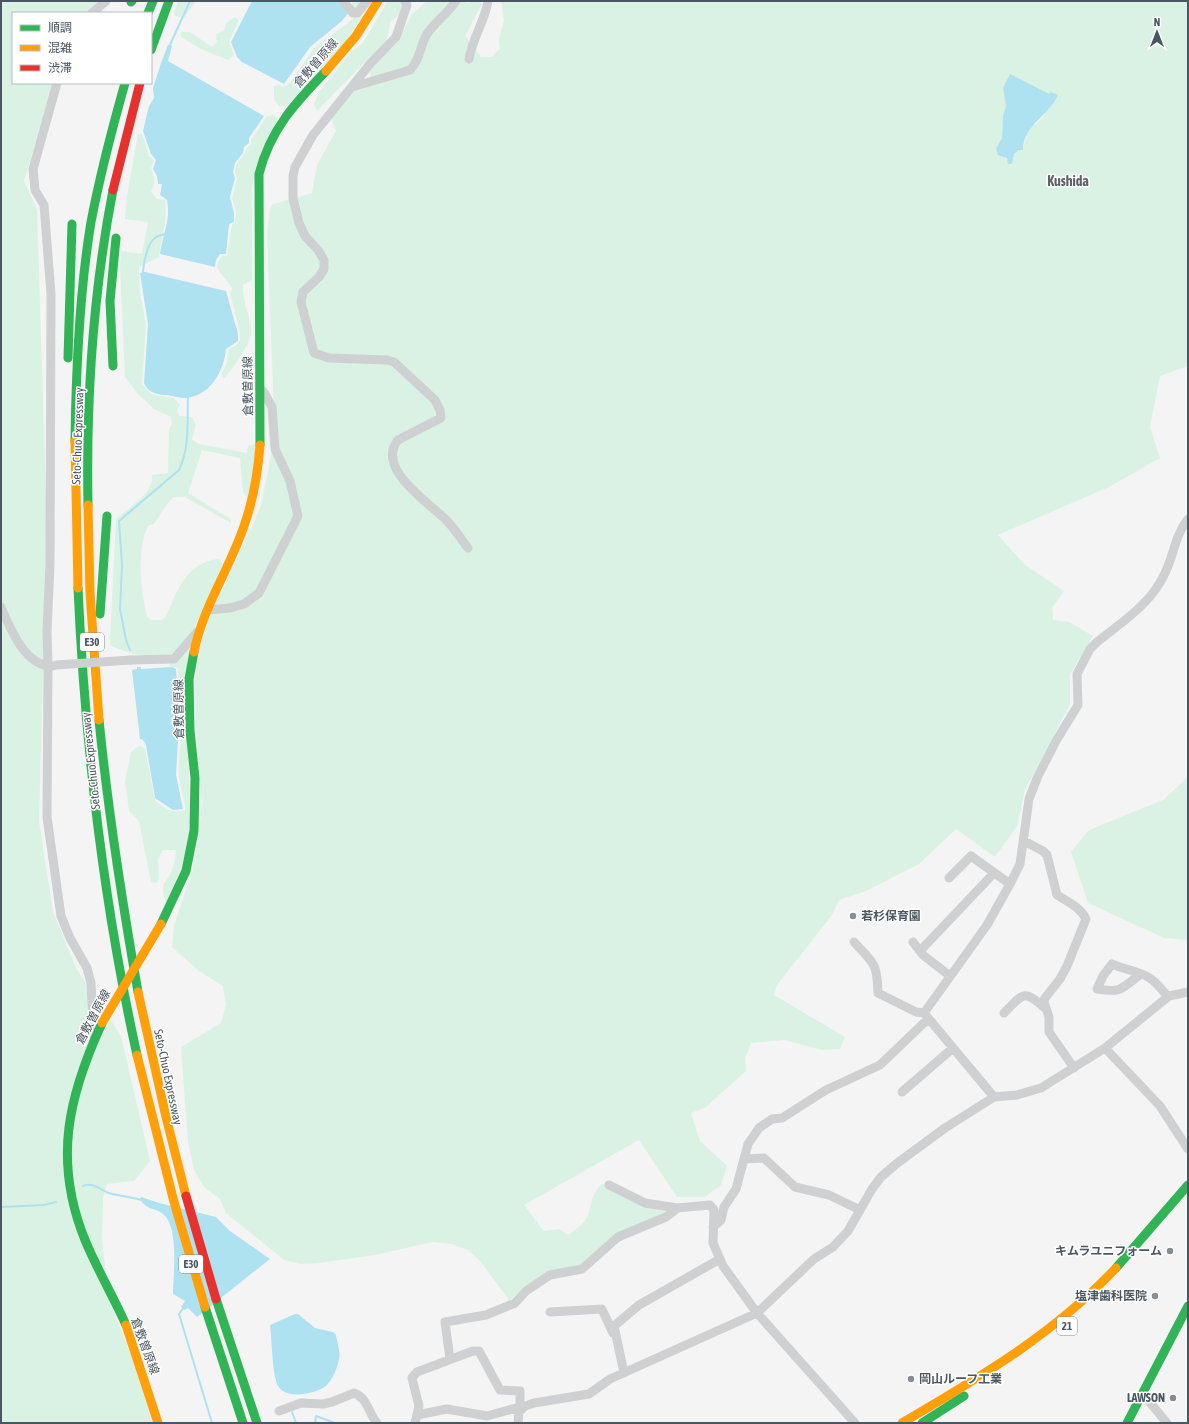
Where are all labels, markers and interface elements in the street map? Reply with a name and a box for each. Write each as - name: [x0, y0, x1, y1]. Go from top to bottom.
- legend: [12, 12, 152, 84]
- north arrow: [1137, 12, 1177, 52]
- text: N: [1154, 16, 1160, 28]
- text: 順調: [48, 21, 72, 35]
- street label: 倉敷曽原線: [291, 36, 341, 90]
- text: 混雑: [48, 41, 72, 55]
- text: 渋滞: [48, 61, 72, 75]
- district label: Kushida: [1047, 173, 1089, 189]
- street label: 倉敷曽原線: [240, 356, 256, 416]
- street label: Seto-Chuo Expressway: [69, 387, 87, 485]
- road number: E30: [80, 633, 104, 651]
- street label: 倉敷曽原線: [171, 679, 187, 739]
- street label: Seto-Chuo Expressway: [79, 712, 103, 810]
- place label: 若杉保育園: [861, 909, 921, 923]
- marker: 若杉保育園: [848, 911, 858, 921]
- street label: 倉敷曽原線: [73, 987, 113, 1047]
- street label: Seto-Chuo Expressway: [151, 1028, 185, 1126]
- place label: キムラユニフォーム: [1055, 1244, 1162, 1258]
- marker: キムラユニフォーム: [1165, 1246, 1175, 1256]
- road number: E30: [179, 1255, 203, 1273]
- place label: 塩津歯科医院: [1075, 1289, 1147, 1303]
- marker: 塩津歯科医院: [1150, 1291, 1160, 1301]
- street label: 倉敷曽原線: [128, 1315, 162, 1377]
- road number: 21: [1057, 1317, 1077, 1335]
- place label: 岡山ルーフ工業: [919, 1372, 1002, 1386]
- marker: 岡山ルーフ工業: [906, 1374, 916, 1384]
- place label: LAWSON: [1127, 1391, 1165, 1405]
- marker: LAWSON: [1168, 1393, 1178, 1403]

